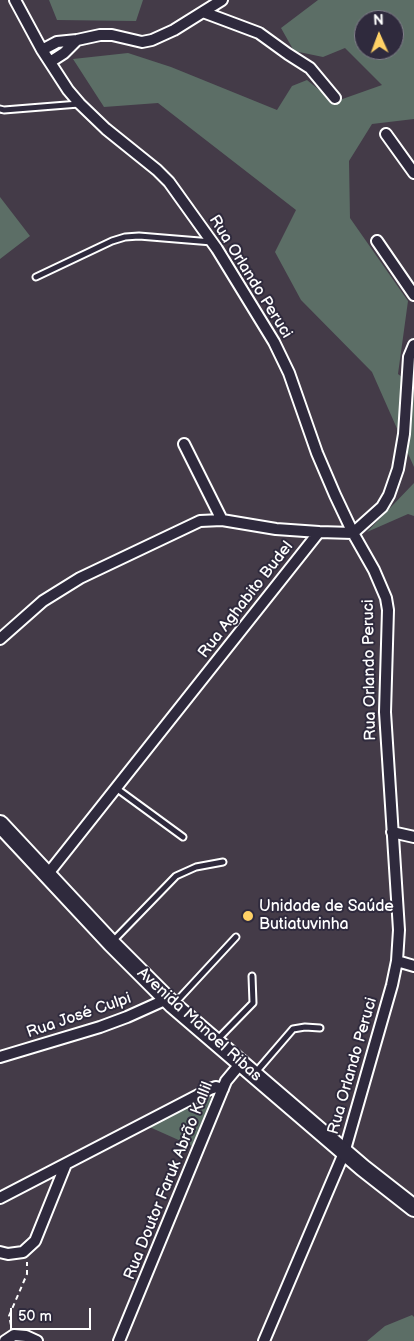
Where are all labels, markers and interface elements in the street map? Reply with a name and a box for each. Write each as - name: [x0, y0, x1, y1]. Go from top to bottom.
- north arrow: [354, 10, 404, 60]
- text: N: [373, 12, 384, 29]
- street label: Rua Orlando Peruci: [204, 212, 296, 342]
- street label: Rua Aghabito Budel: [194, 538, 298, 662]
- street label: Rua Orlando Peruci: [359, 599, 381, 741]
- place label: Unidade de Saúde Butiatuvinha: [259, 897, 394, 935]
- marker: Unidade de Saúde Butiatuvinha: [241, 909, 255, 923]
- street label: Avenida Manoel Ribas: [133, 964, 265, 1086]
- street label: Rua José Culpi: [24, 989, 134, 1043]
- street label: Rua Orlando Peruci: [324, 995, 382, 1137]
- street label: Rua Doutor Faruk Abrão Kallil: [120, 1079, 218, 1283]
- scale bar: [12, 1298, 94, 1330]
- text: 50 m: [18, 1307, 52, 1326]

